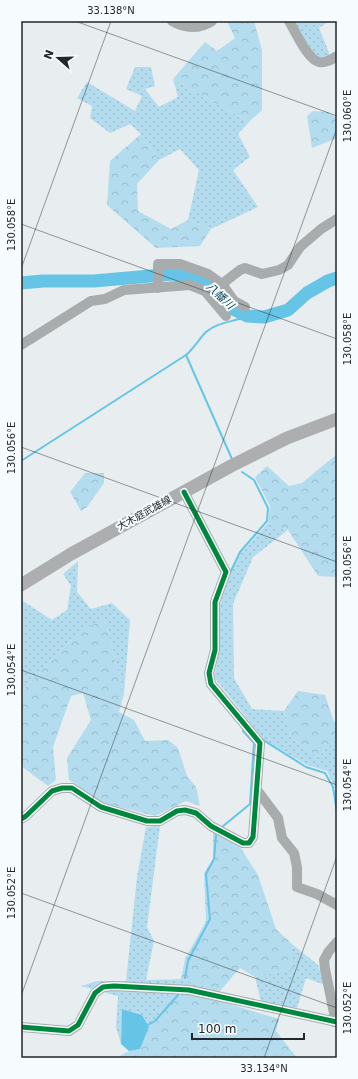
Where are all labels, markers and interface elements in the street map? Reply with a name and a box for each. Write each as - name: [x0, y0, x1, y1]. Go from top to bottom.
- text: 33.138°N: [87, 5, 135, 16]
- north arrow: [38, 38, 78, 78]
- text: N: [41, 48, 57, 61]
- text: 130.060°E: [342, 90, 353, 142]
- text: 130.058°E: [6, 199, 17, 251]
- water label: 八幡川: [203, 280, 237, 313]
- text: 130.058°E: [342, 313, 353, 365]
- text: 130.056°E: [6, 422, 17, 474]
- street label: 大木庭武雄線: [115, 494, 173, 532]
- text: 130.056°E: [342, 536, 353, 588]
- text: 130.054°E: [6, 644, 17, 696]
- text: 130.054°E: [342, 759, 353, 811]
- text: 130.052°E: [6, 867, 17, 919]
- text: 130.052°E: [342, 982, 353, 1034]
- scale bar: [192, 1015, 304, 1041]
- text: 100 m: [198, 1022, 236, 1036]
- text: 33.134°N: [240, 1063, 288, 1074]

